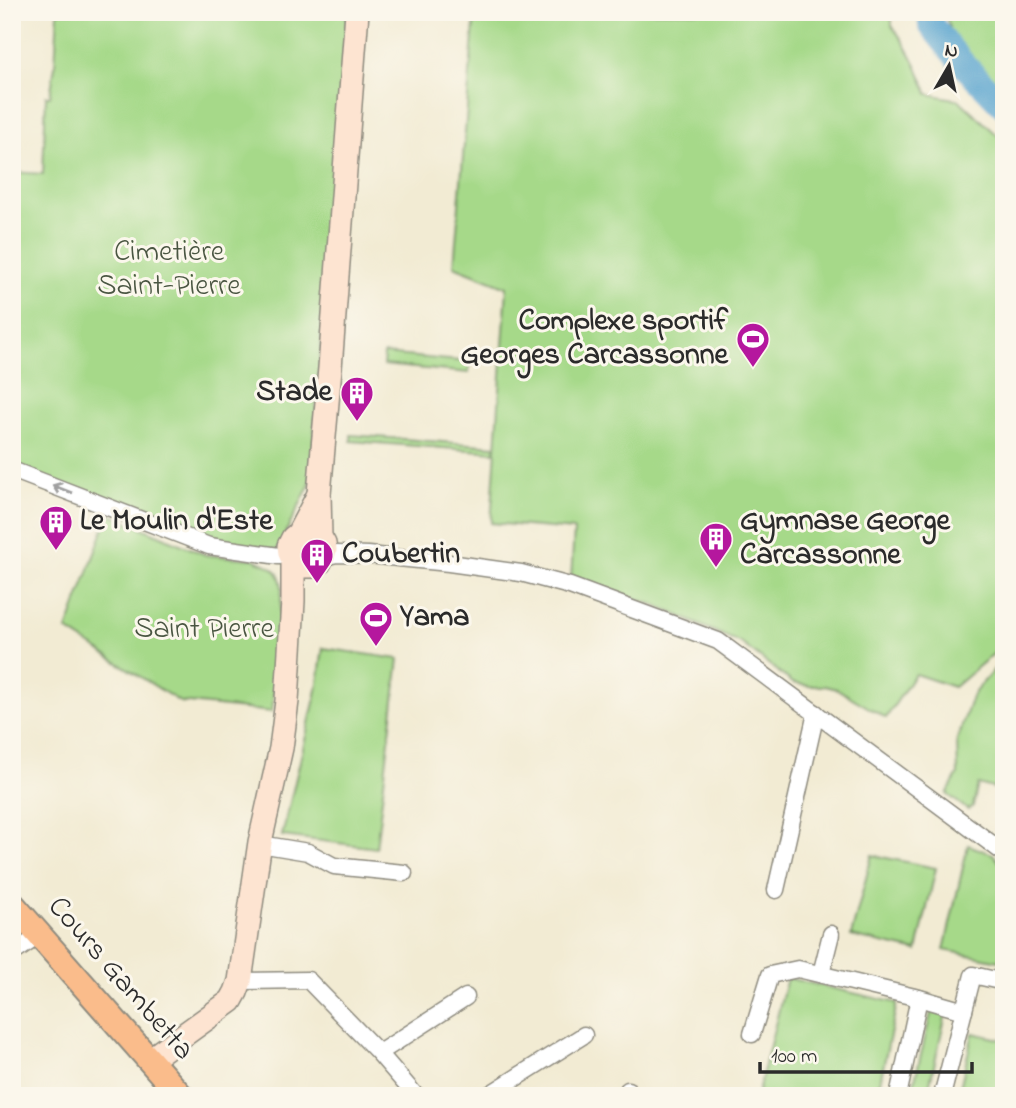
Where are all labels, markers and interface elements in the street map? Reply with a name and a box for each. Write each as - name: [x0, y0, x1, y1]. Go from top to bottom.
- north arrow: [914, 32, 984, 102]
- text: N: [943, 37, 960, 66]
- park label: Cimetière Saint-Pierre: [97, 231, 241, 309]
- place label: Complexe sportif Georges Carcassonne: [460, 300, 730, 379]
- sports icon: Complexe sportif Georges Carcassonne: [734, 320, 772, 369]
- place label: Stade: [256, 371, 334, 415]
- building icon: Stade: [338, 374, 376, 423]
- one-way arrow: [51, 482, 73, 494]
- place label: Le Moulin d'Este: [80, 500, 274, 544]
- place label: Gymnase George Carcassonne: [740, 500, 952, 578]
- building icon: Le Moulin d'Este: [37, 503, 75, 552]
- building icon: Gymnase George Carcassonne: [697, 520, 735, 569]
- place label: Coubertin: [342, 533, 460, 577]
- building icon: Coubertin: [298, 536, 336, 585]
- place label: Yama: [399, 596, 469, 640]
- sports icon: Yama: [357, 599, 395, 648]
- park label: Saint Pierre: [134, 608, 274, 652]
- street label: Cours Gambetta: [36, 887, 204, 1071]
- scale bar: [760, 1031, 972, 1075]
- text: 100 m: [771, 1042, 817, 1072]

